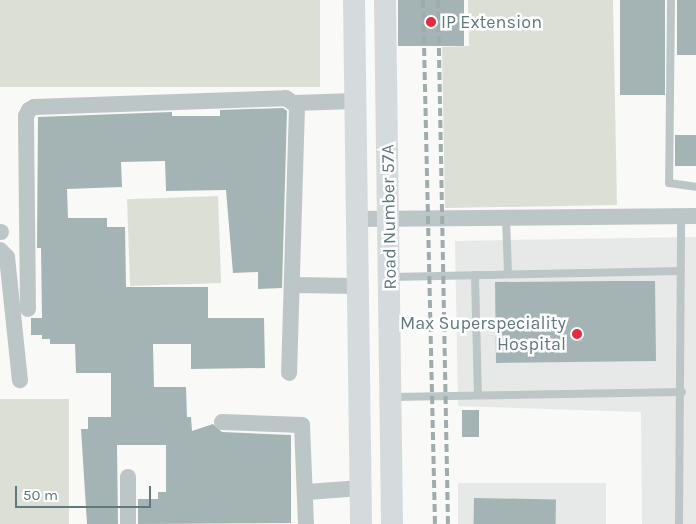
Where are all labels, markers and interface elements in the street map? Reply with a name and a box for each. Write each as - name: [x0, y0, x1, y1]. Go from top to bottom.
- place label: IP Extension: [441, 11, 542, 33]
- marker: IP Extension: [425, 16, 437, 28]
- street label: Road Number 57A: [377, 144, 401, 290]
- place label: Max Superspeciality Hospital: [400, 313, 566, 356]
- marker: Max Superspeciality Hospital: [570, 327, 584, 341]
- scale bar: [18, 476, 154, 508]
- text: 50 m: [23, 486, 58, 504]

